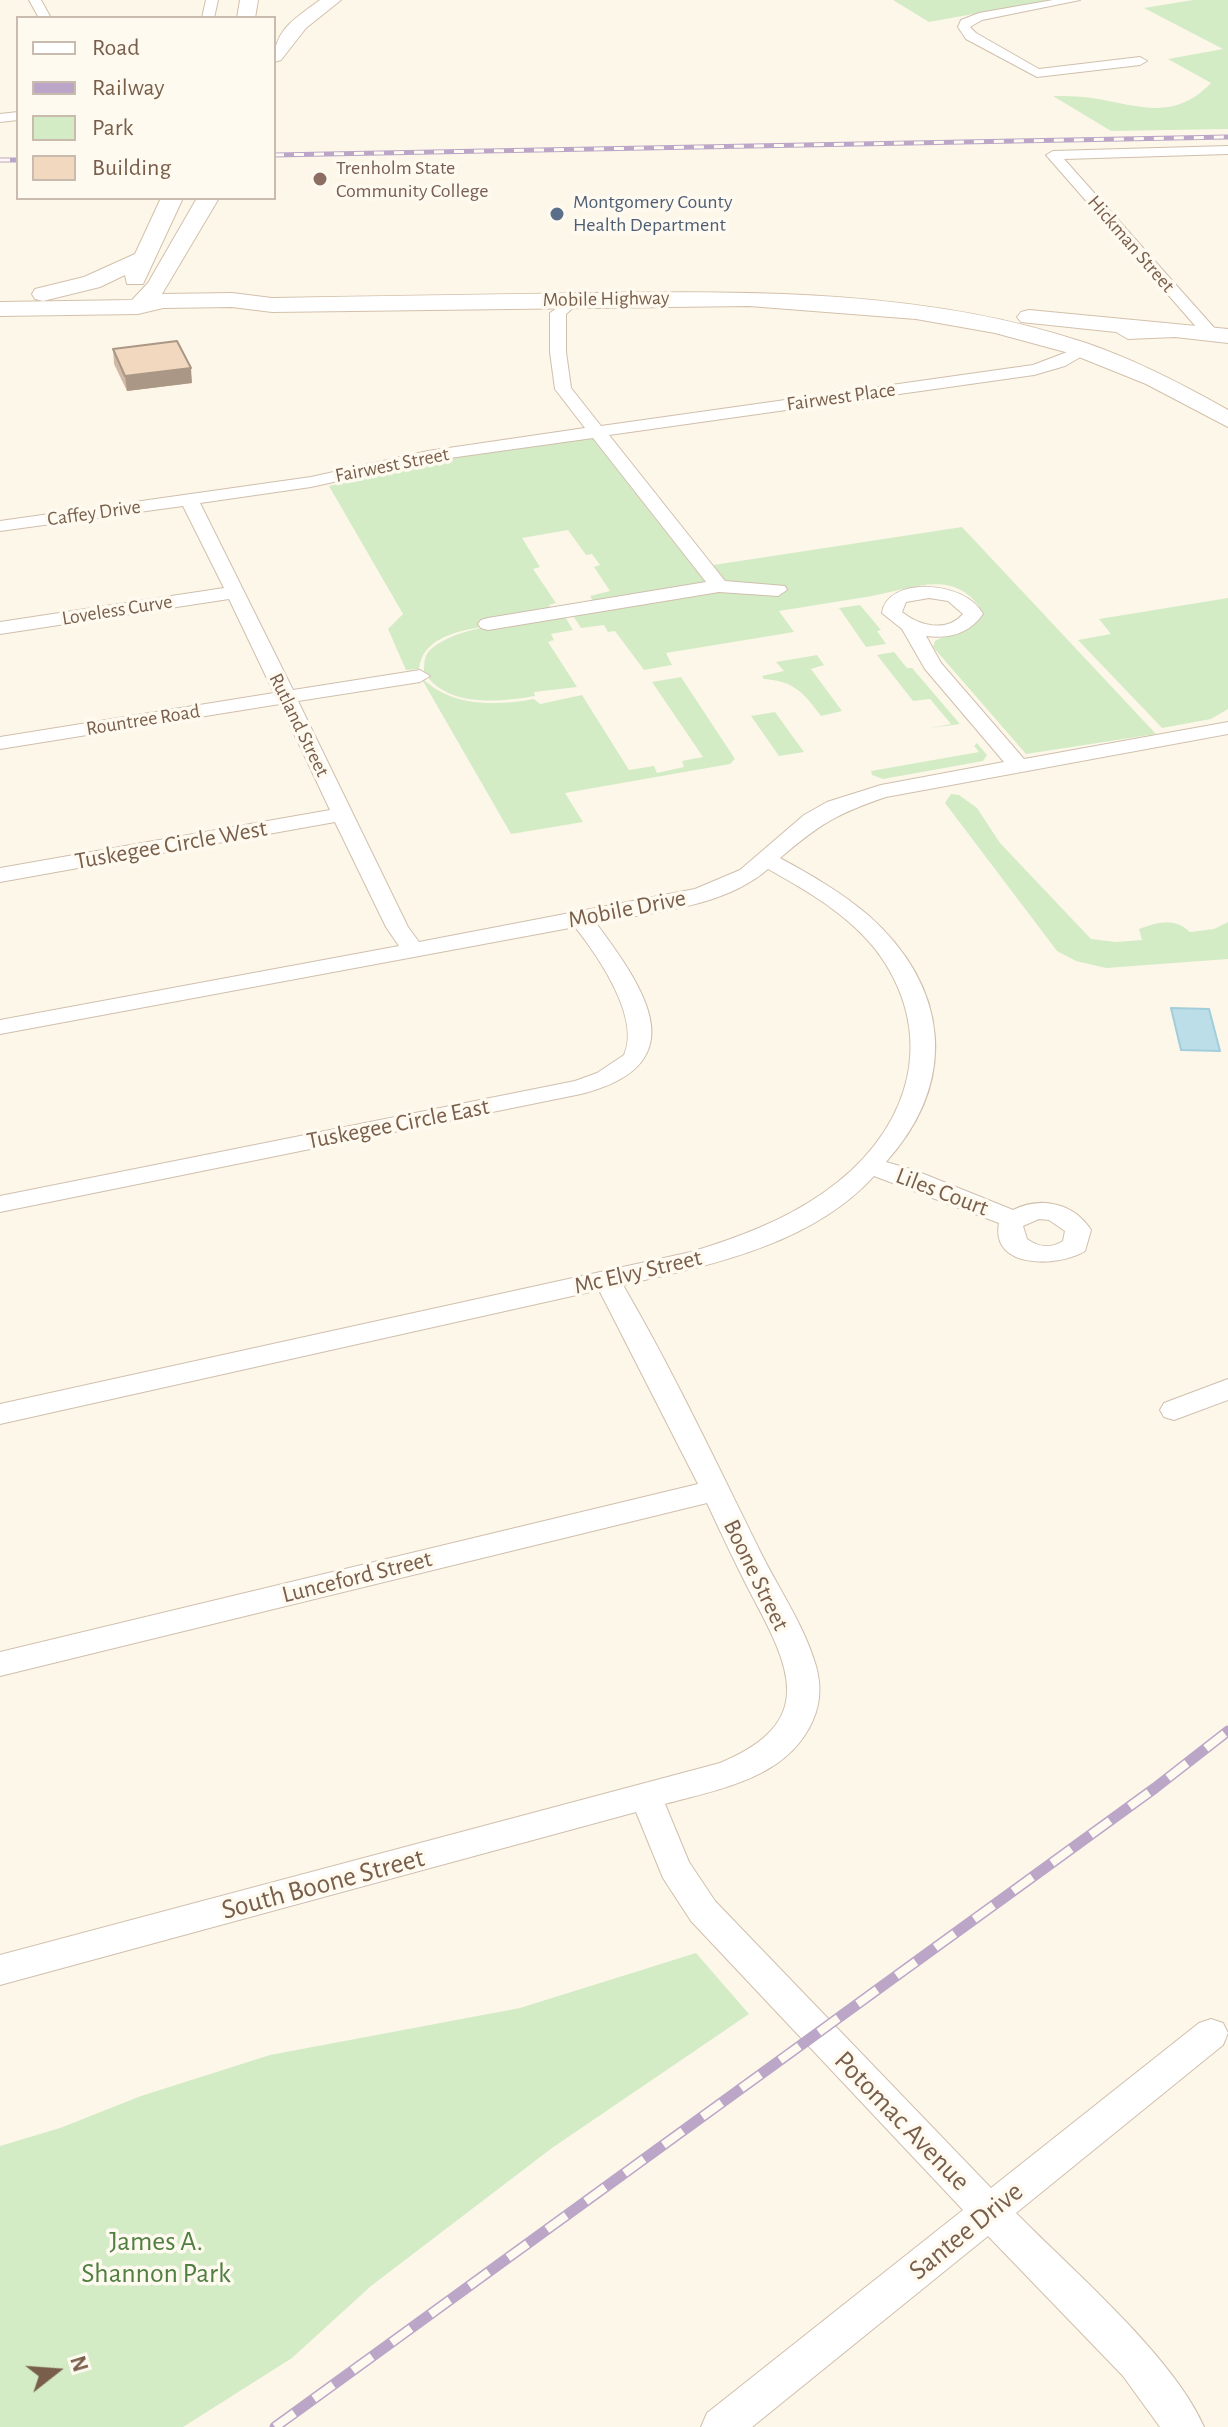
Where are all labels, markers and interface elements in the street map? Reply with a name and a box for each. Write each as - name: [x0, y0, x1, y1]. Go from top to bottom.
- legend: [16, 16, 276, 200]
- text: Road: [92, 36, 140, 60]
- text: Railway: [92, 76, 164, 100]
- text: Park: [92, 116, 133, 140]
- text: Building: [92, 156, 171, 180]
- place label: Trenholm State Community College: [336, 156, 488, 203]
- marker: Trenholm State Community College: [311, 170, 329, 188]
- place label: Montgomery County Health Department: [573, 190, 732, 237]
- street label: Hickman Street: [1082, 190, 1180, 298]
- marker: Montgomery County Health Department: [548, 205, 566, 223]
- street label: Mobile Highway: [542, 286, 670, 312]
- street label: Fairwest Place: [785, 377, 897, 417]
- street label: Fairwest Street: [333, 442, 451, 488]
- street label: Caffey Drive: [46, 495, 142, 531]
- street label: Loveless Curve: [60, 589, 174, 631]
- street label: Rutland Street: [264, 669, 334, 781]
- street label: Rountree Road: [84, 699, 202, 741]
- street label: Tuskegee Circle West: [73, 814, 269, 876]
- street label: Mobile Drive: [566, 883, 688, 935]
- street label: Tuskegee Circle East: [304, 1092, 492, 1156]
- street label: Liles Court: [892, 1161, 992, 1223]
- street label: Mc Elvy Street: [571, 1243, 705, 1301]
- street label: Boone Street: [717, 1515, 795, 1635]
- street label: Lunceford Street: [279, 1544, 435, 1610]
- street label: South Boone Street: [218, 1841, 428, 1927]
- street label: Potomac Avenue: [827, 2044, 977, 2198]
- street label: Santee Drive: [902, 2175, 1030, 2287]
- park label: James A. Shannon Park: [81, 2225, 231, 2291]
- north arrow: [16, 2331, 96, 2411]
- text: N: [66, 2353, 92, 2375]

